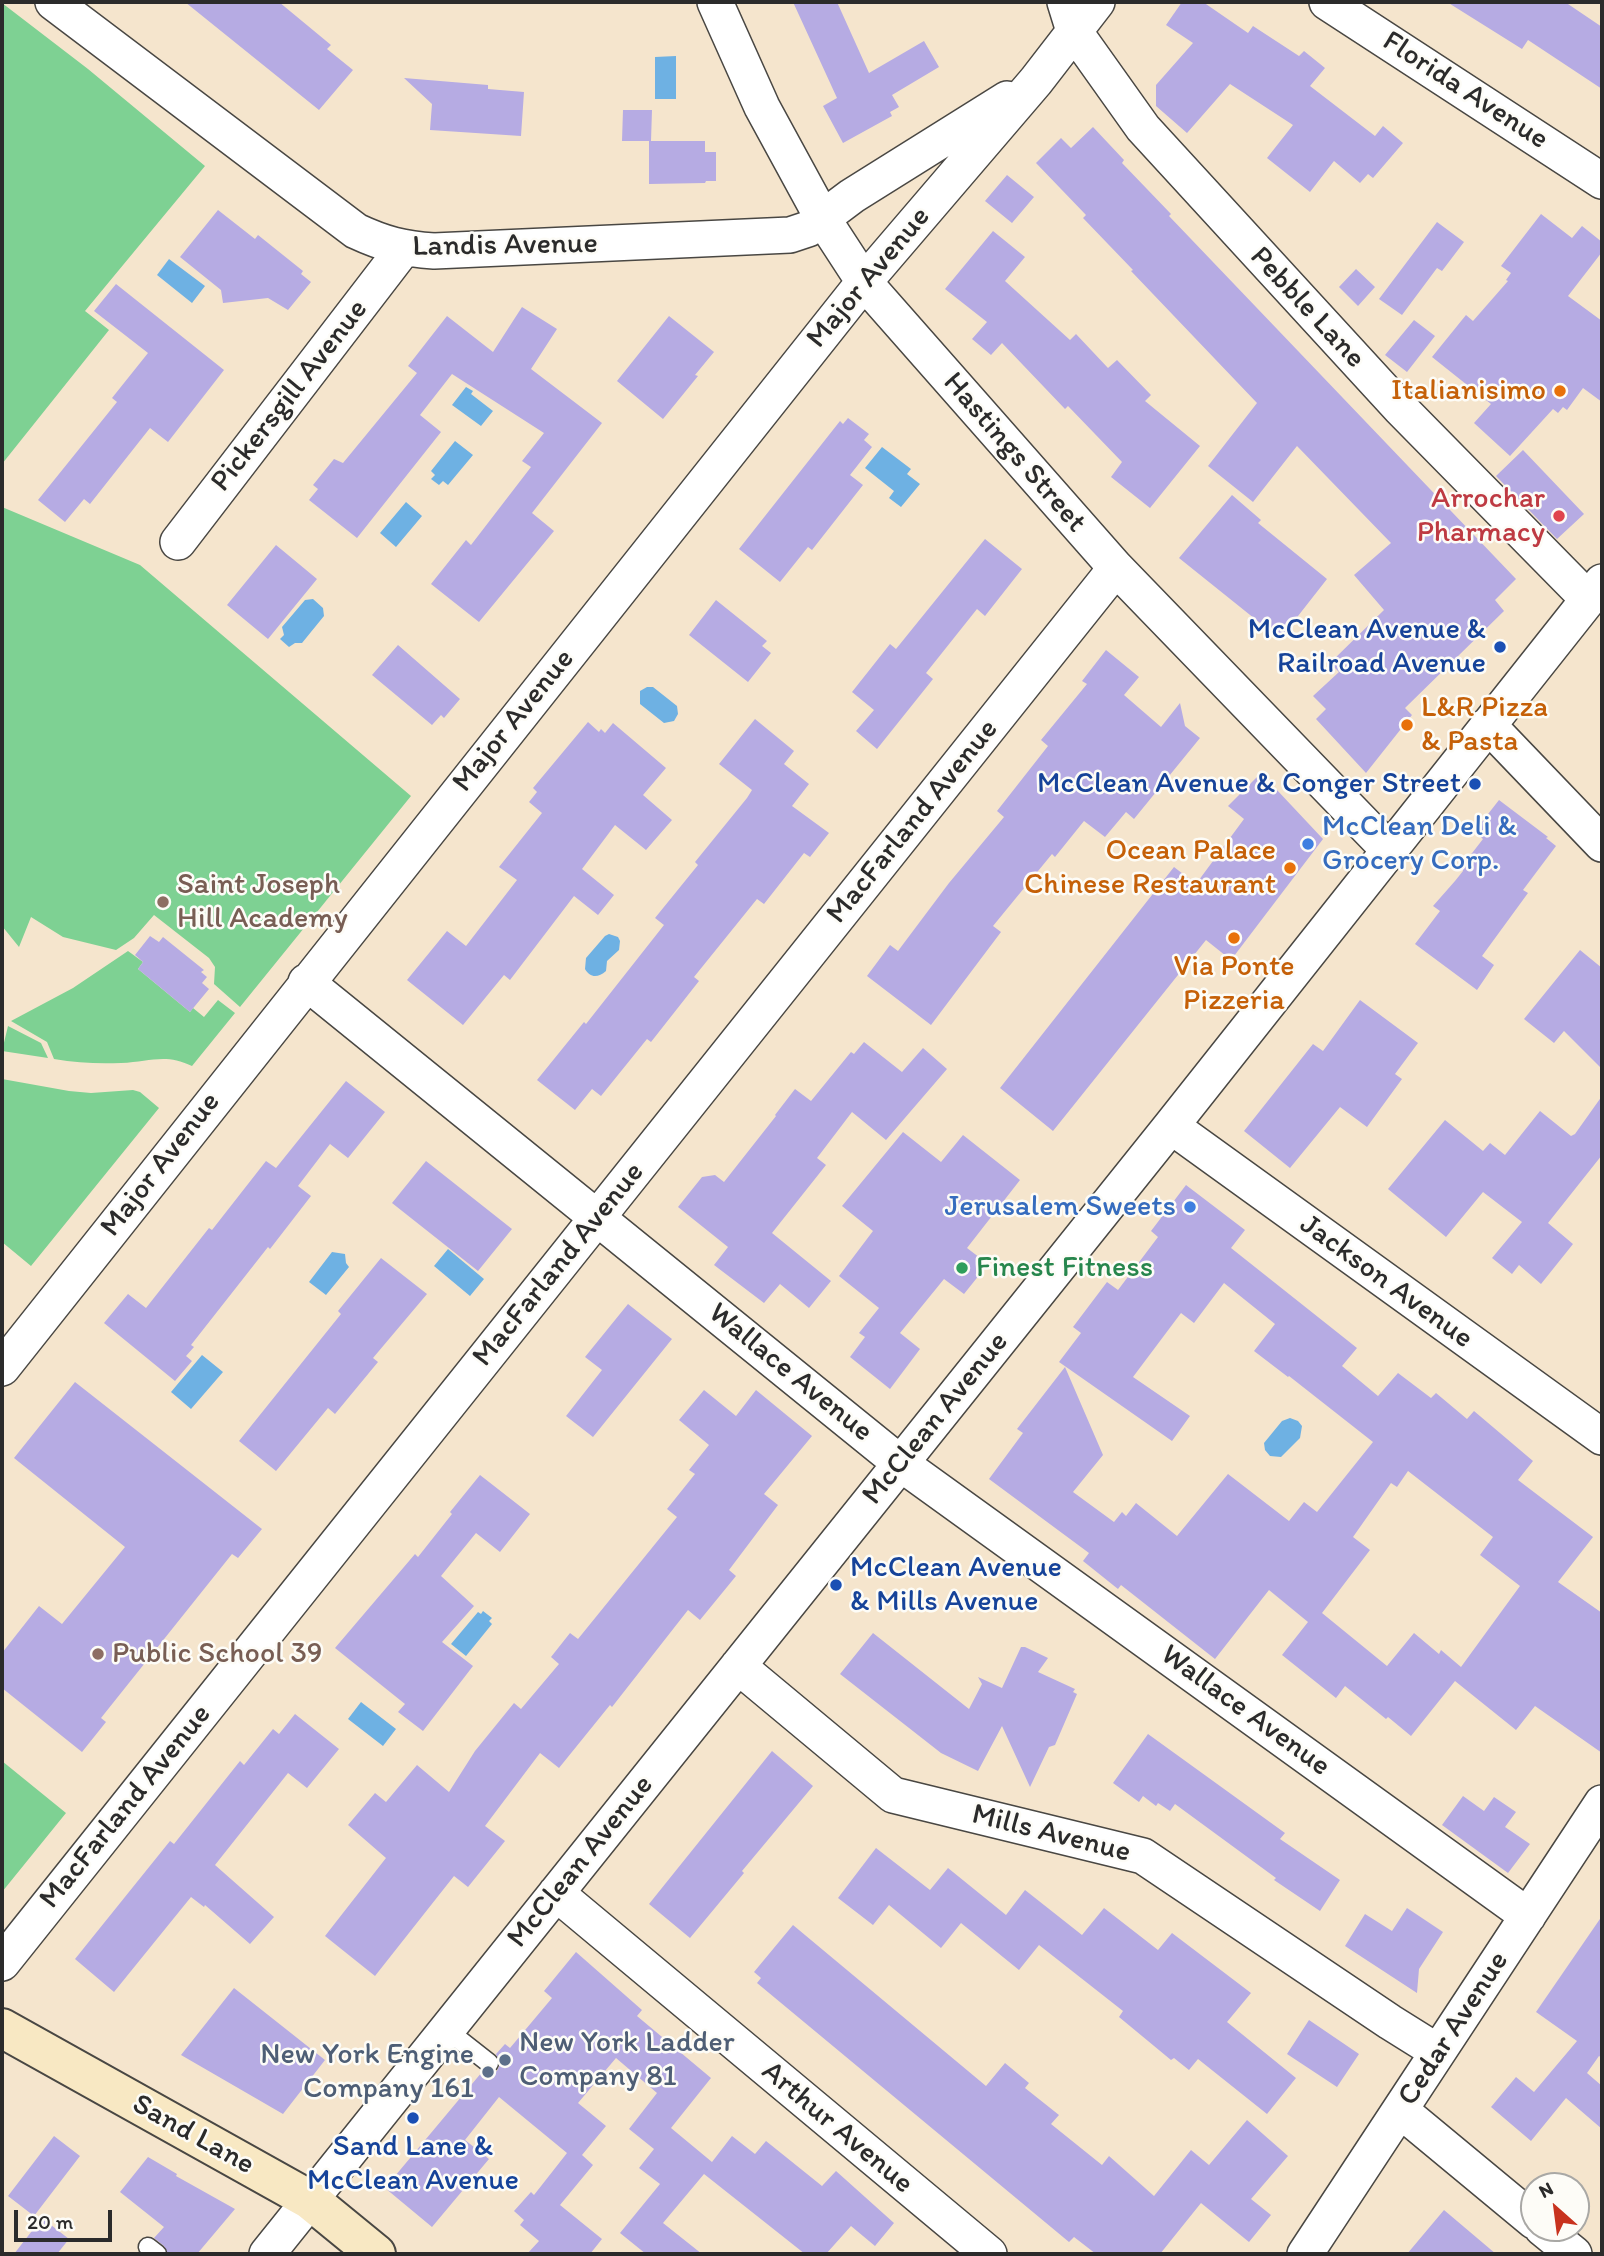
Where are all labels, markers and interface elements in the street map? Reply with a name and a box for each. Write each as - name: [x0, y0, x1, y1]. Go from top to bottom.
- street label: Florida Avenue: [1375, 24, 1555, 158]
- street label: Major Avenue: [799, 200, 939, 356]
- street label: Landis Avenue: [412, 226, 598, 266]
- street label: Pebble Lane: [1242, 240, 1372, 376]
- street label: Pickersgill Avenue: [204, 293, 376, 499]
- street label: Hastings Street: [935, 366, 1093, 540]
- place label: Italianisimo: [1391, 373, 1546, 409]
- marker: Italianisimo: [1552, 383, 1568, 399]
- place label: Arrochar Pharmacy: [1417, 481, 1545, 552]
- marker: Arrochar Pharmacy: [1551, 508, 1567, 524]
- place label: McClean Avenue & Railroad Avenue: [1248, 612, 1486, 682]
- marker: McClean Avenue & Railroad Avenue: [1492, 639, 1508, 655]
- street label: Major Avenue: [445, 642, 583, 800]
- place label: L&R Pizza & Pasta: [1421, 690, 1548, 760]
- street label: MacFarland Avenue: [820, 713, 1006, 931]
- marker: L&R Pizza & Pasta: [1399, 717, 1415, 733]
- place label: McClean Avenue & Conger Street: [1037, 766, 1461, 802]
- marker: McClean Avenue & Conger Street: [1467, 776, 1483, 792]
- place label: McClean Deli & Grocery Corp.: [1322, 809, 1517, 880]
- place label: Ocean Palace Chinese Restaurant: [1024, 833, 1276, 903]
- marker: McClean Deli & Grocery Corp.: [1300, 836, 1316, 852]
- marker: Ocean Palace Chinese Restaurant: [1282, 860, 1298, 876]
- place label: Saint Joseph Hill Academy: [177, 867, 348, 937]
- marker: Saint Joseph Hill Academy: [155, 894, 171, 910]
- marker: Via Ponte Pizzeria: [1226, 930, 1242, 946]
- place label: Via Ponte Pizzeria: [1174, 949, 1294, 1020]
- street label: Major Avenue: [93, 1085, 229, 1245]
- street label: MacFarland Avenue: [466, 1156, 652, 1374]
- place label: Jerusalem Sweets: [944, 1189, 1176, 1225]
- marker: Jerusalem Sweets: [1182, 1199, 1198, 1215]
- street label: Jackson Avenue: [1292, 1207, 1480, 1357]
- place label: Finest Fitness: [976, 1250, 1153, 1286]
- marker: Finest Fitness: [954, 1260, 970, 1276]
- street label: Wallace Avenue: [701, 1296, 879, 1450]
- street label: McClean Avenue: [855, 1325, 1017, 1513]
- place label: McClean Avenue & Mills Avenue: [850, 1550, 1062, 1620]
- marker: McClean Avenue & Mills Avenue: [828, 1577, 844, 1593]
- place label: Public School 39: [112, 1636, 322, 1672]
- street label: Wallace Avenue: [1153, 1637, 1337, 1785]
- marker: Public School 39: [90, 1646, 106, 1662]
- street label: MacFarland Avenue: [33, 1698, 219, 1916]
- street label: McClean Avenue: [500, 1768, 662, 1956]
- street label: Mills Avenue: [968, 1797, 1134, 1871]
- street label: Cedar Avenue: [1391, 1945, 1517, 2113]
- place label: New York Ladder Company 81: [519, 2025, 735, 2096]
- place label: New York Engine Company 161: [260, 2037, 474, 2108]
- marker: New York Ladder Company 81: [497, 2052, 513, 2068]
- street label: Arthur Avenue: [754, 2054, 920, 2202]
- marker: New York Engine Company 161: [480, 2064, 496, 2080]
- street label: Sand Lane: [126, 2087, 260, 2183]
- marker: Sand Lane & McClean Avenue: [405, 2110, 421, 2126]
- place label: Sand Lane & McClean Avenue: [307, 2129, 519, 2200]
- north arrow: [1520, 2172, 1590, 2242]
- text: N: [1535, 2177, 1557, 2203]
- scale bar: [18, 2196, 116, 2240]
- text: 20 m: [27, 2209, 73, 2234]

